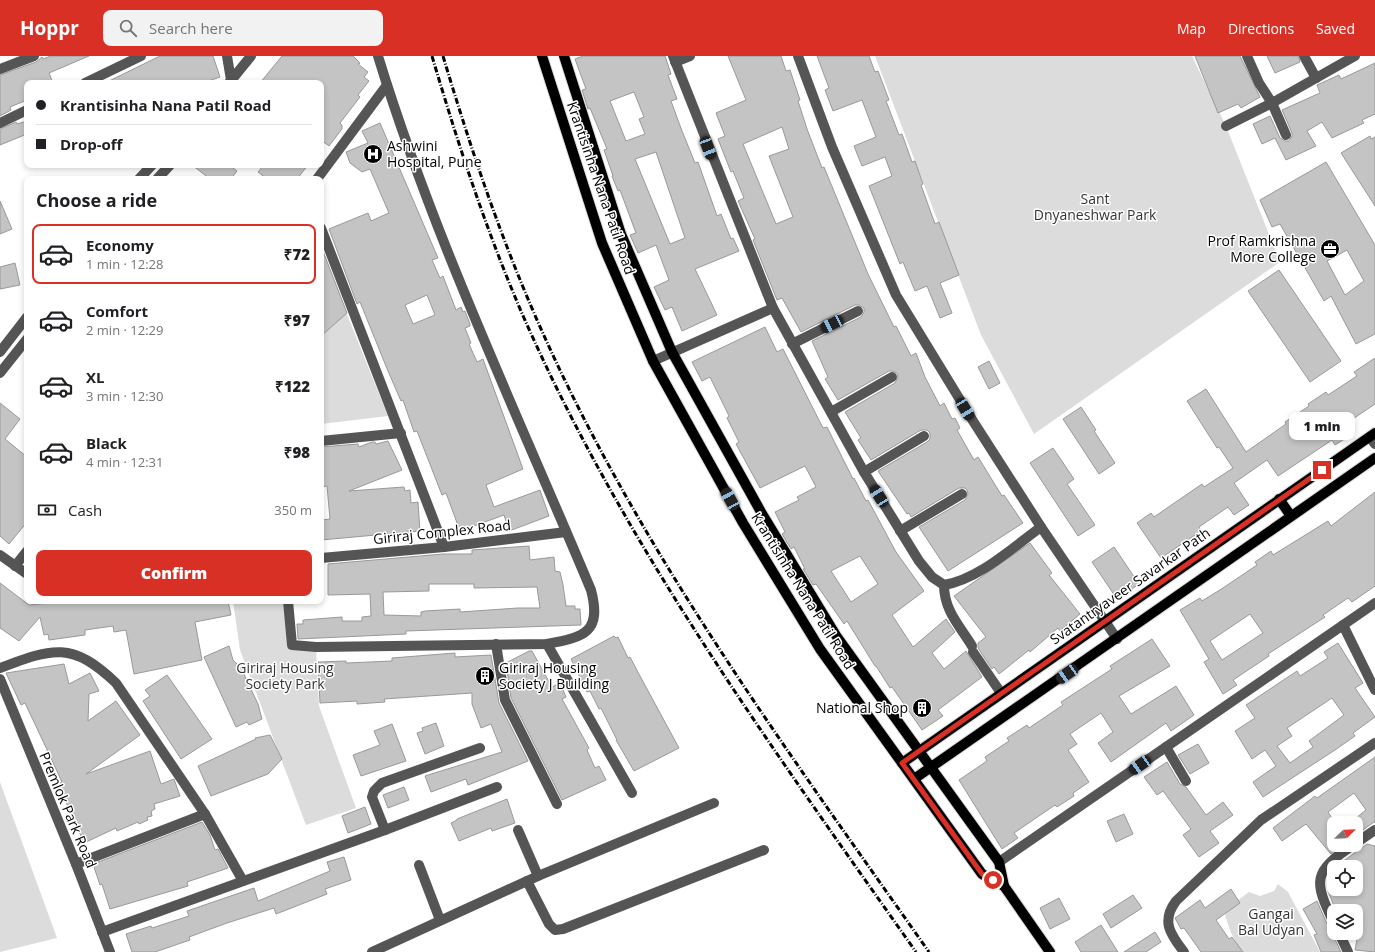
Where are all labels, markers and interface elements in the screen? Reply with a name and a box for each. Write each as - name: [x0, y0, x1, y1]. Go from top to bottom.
- search box: [103, 10, 383, 46]
- text: Hoppr: [20, 15, 79, 41]
- icon: search: [117, 17, 139, 39]
- text: Search here: [149, 18, 233, 38]
- text: Map: [1177, 19, 1206, 38]
- text: Directions: [1228, 19, 1294, 38]
- text: Saved: [1316, 19, 1355, 38]
- text: Krantisinha Nana Patil Road: [60, 95, 271, 115]
- street label: Krantisinha Nana Patil Road: [563, 99, 640, 277]
- text: Drop-off: [60, 134, 122, 154]
- car: [698, 135, 718, 161]
- place label: Ashwini Hospital, Pune: [387, 136, 482, 171]
- hospital icon: Ashwini Hospital, Pune: [362, 143, 384, 165]
- text: Choose a ride: [36, 188, 157, 212]
- park label: Sant Dnyaneshwar Park: [1034, 189, 1157, 224]
- place label: Prof Ramkrishna More College: [1207, 231, 1316, 266]
- text: Economy: [86, 235, 154, 255]
- icon: car: [38, 236, 74, 272]
- office icon: Prof Ramkrishna More College: [1319, 238, 1341, 260]
- text: ₹72: [284, 244, 310, 264]
- text: 1 min · 12:28: [86, 255, 163, 273]
- text: Comfort: [86, 301, 148, 321]
- icon: car: [38, 302, 74, 338]
- text: ₹97: [284, 310, 310, 330]
- car: [819, 313, 845, 335]
- text: 2 min · 12:29: [86, 321, 163, 339]
- text: XL: [86, 367, 104, 387]
- icon: car: [38, 368, 74, 404]
- text: ₹122: [275, 376, 310, 396]
- text: 3 min · 12:30: [86, 387, 163, 405]
- car: [954, 396, 976, 422]
- callout: 1 min: [1289, 412, 1355, 440]
- text: 1 min: [1304, 417, 1340, 435]
- text: Black: [86, 433, 127, 453]
- icon: car: [38, 434, 74, 470]
- text: ₹98: [284, 442, 310, 462]
- text: 4 min · 12:31: [86, 453, 163, 471]
- route end: [1313, 461, 1331, 479]
- car: [868, 483, 890, 509]
- car: [719, 486, 741, 512]
- icon: cash: [36, 499, 58, 521]
- text: Cash: [68, 500, 102, 520]
- text: 350 m: [274, 501, 312, 519]
- street label: Krantisinha Nana Patil Road: [747, 509, 860, 673]
- street label: Giriraj Complex Road: [372, 515, 512, 548]
- street label: Svatantryaveer Savarkar Path: [1046, 523, 1214, 648]
- button: Confirm: [36, 550, 312, 596]
- park label: Giriraj Housing Society Park: [236, 658, 334, 693]
- place label: Giriraj Housing Society J Building: [499, 658, 610, 693]
- car: [1054, 662, 1080, 686]
- building icon: Giriraj Housing Society J Building: [474, 665, 496, 687]
- building icon: National Shop: [911, 697, 933, 719]
- place label: National Shop: [816, 698, 908, 717]
- street label: Premlok Park Road: [35, 749, 101, 871]
- car: [1127, 753, 1153, 777]
- north arrow: [1327, 816, 1363, 852]
- map controls: [1327, 816, 1363, 940]
- button: locate: [1327, 860, 1363, 896]
- route start: [984, 871, 1002, 889]
- park label: Gangai Bal Udyan: [1238, 904, 1304, 939]
- button: layers: [1327, 904, 1363, 940]

